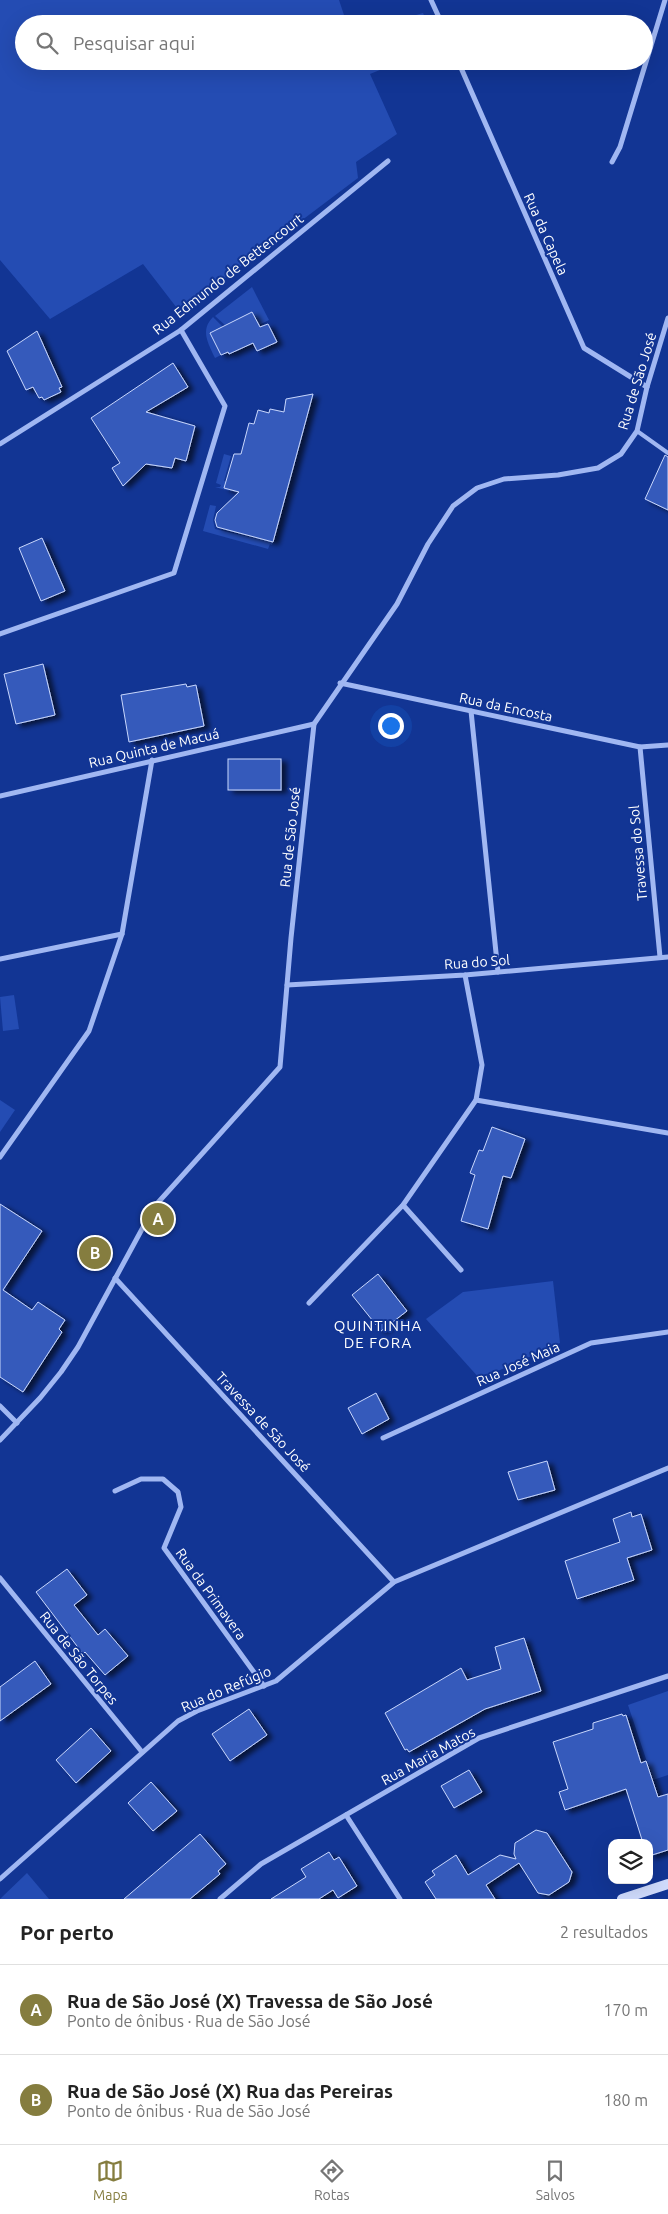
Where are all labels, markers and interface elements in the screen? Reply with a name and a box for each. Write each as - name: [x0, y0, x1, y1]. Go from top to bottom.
- search box: [15, 15, 653, 70]
- icon: search: [33, 29, 61, 57]
- text: Pesquisar aqui: [73, 32, 195, 54]
- street label: Rua da Capela: [521, 190, 571, 278]
- street label: Rua Edmundo de Bettencourt: [150, 210, 307, 338]
- street label: Rua de São José: [615, 330, 659, 432]
- street label: Rua da Encosta: [458, 689, 554, 725]
- your location: [378, 713, 404, 739]
- street label: Rua Quinta de Macuá: [87, 725, 221, 771]
- street label: Rua de São José: [277, 786, 303, 888]
- street label: Travessa do Sol: [626, 804, 650, 901]
- street label: Rua do Sol: [444, 952, 511, 972]
- pin: A: [142, 1200, 174, 1238]
- pin: B: [79, 1234, 111, 1272]
- district label: QUINTINHA DE FORA: [334, 1317, 422, 1351]
- street label: Rua José Maia: [474, 1339, 562, 1389]
- street label: Travessa de São José: [213, 1369, 313, 1475]
- street label: Rua da Primavera: [172, 1545, 250, 1643]
- street label: Rua de São Torpes: [37, 1608, 121, 1708]
- street label: Rua do Refúgio: [179, 1663, 273, 1715]
- street label: Rua Maria Matos: [378, 1724, 478, 1788]
- map controls: [608, 1839, 653, 1884]
- button: layers: [608, 1839, 653, 1884]
- text: Por perto: [20, 1920, 114, 1944]
- text: 2 resultados: [560, 1923, 648, 1941]
- text: Rua de São José (X) Travessa de São José: [67, 1990, 433, 2012]
- text: A: [30, 2001, 42, 2019]
- text: 170 m: [603, 2001, 648, 2019]
- text: Ponto de ônibus · Rua de São José: [67, 2012, 311, 2030]
- text: Rua de São José (X) Rua das Pereiras: [67, 2080, 393, 2102]
- text: B: [31, 2091, 41, 2109]
- text: 180 m: [603, 2091, 648, 2109]
- text: Ponto de ônibus · Rua de São José: [67, 2102, 311, 2120]
- tab: Mapa: [93, 2157, 128, 2203]
- tab: Rotas: [314, 2157, 350, 2203]
- tab: Salvos: [536, 2157, 575, 2203]

